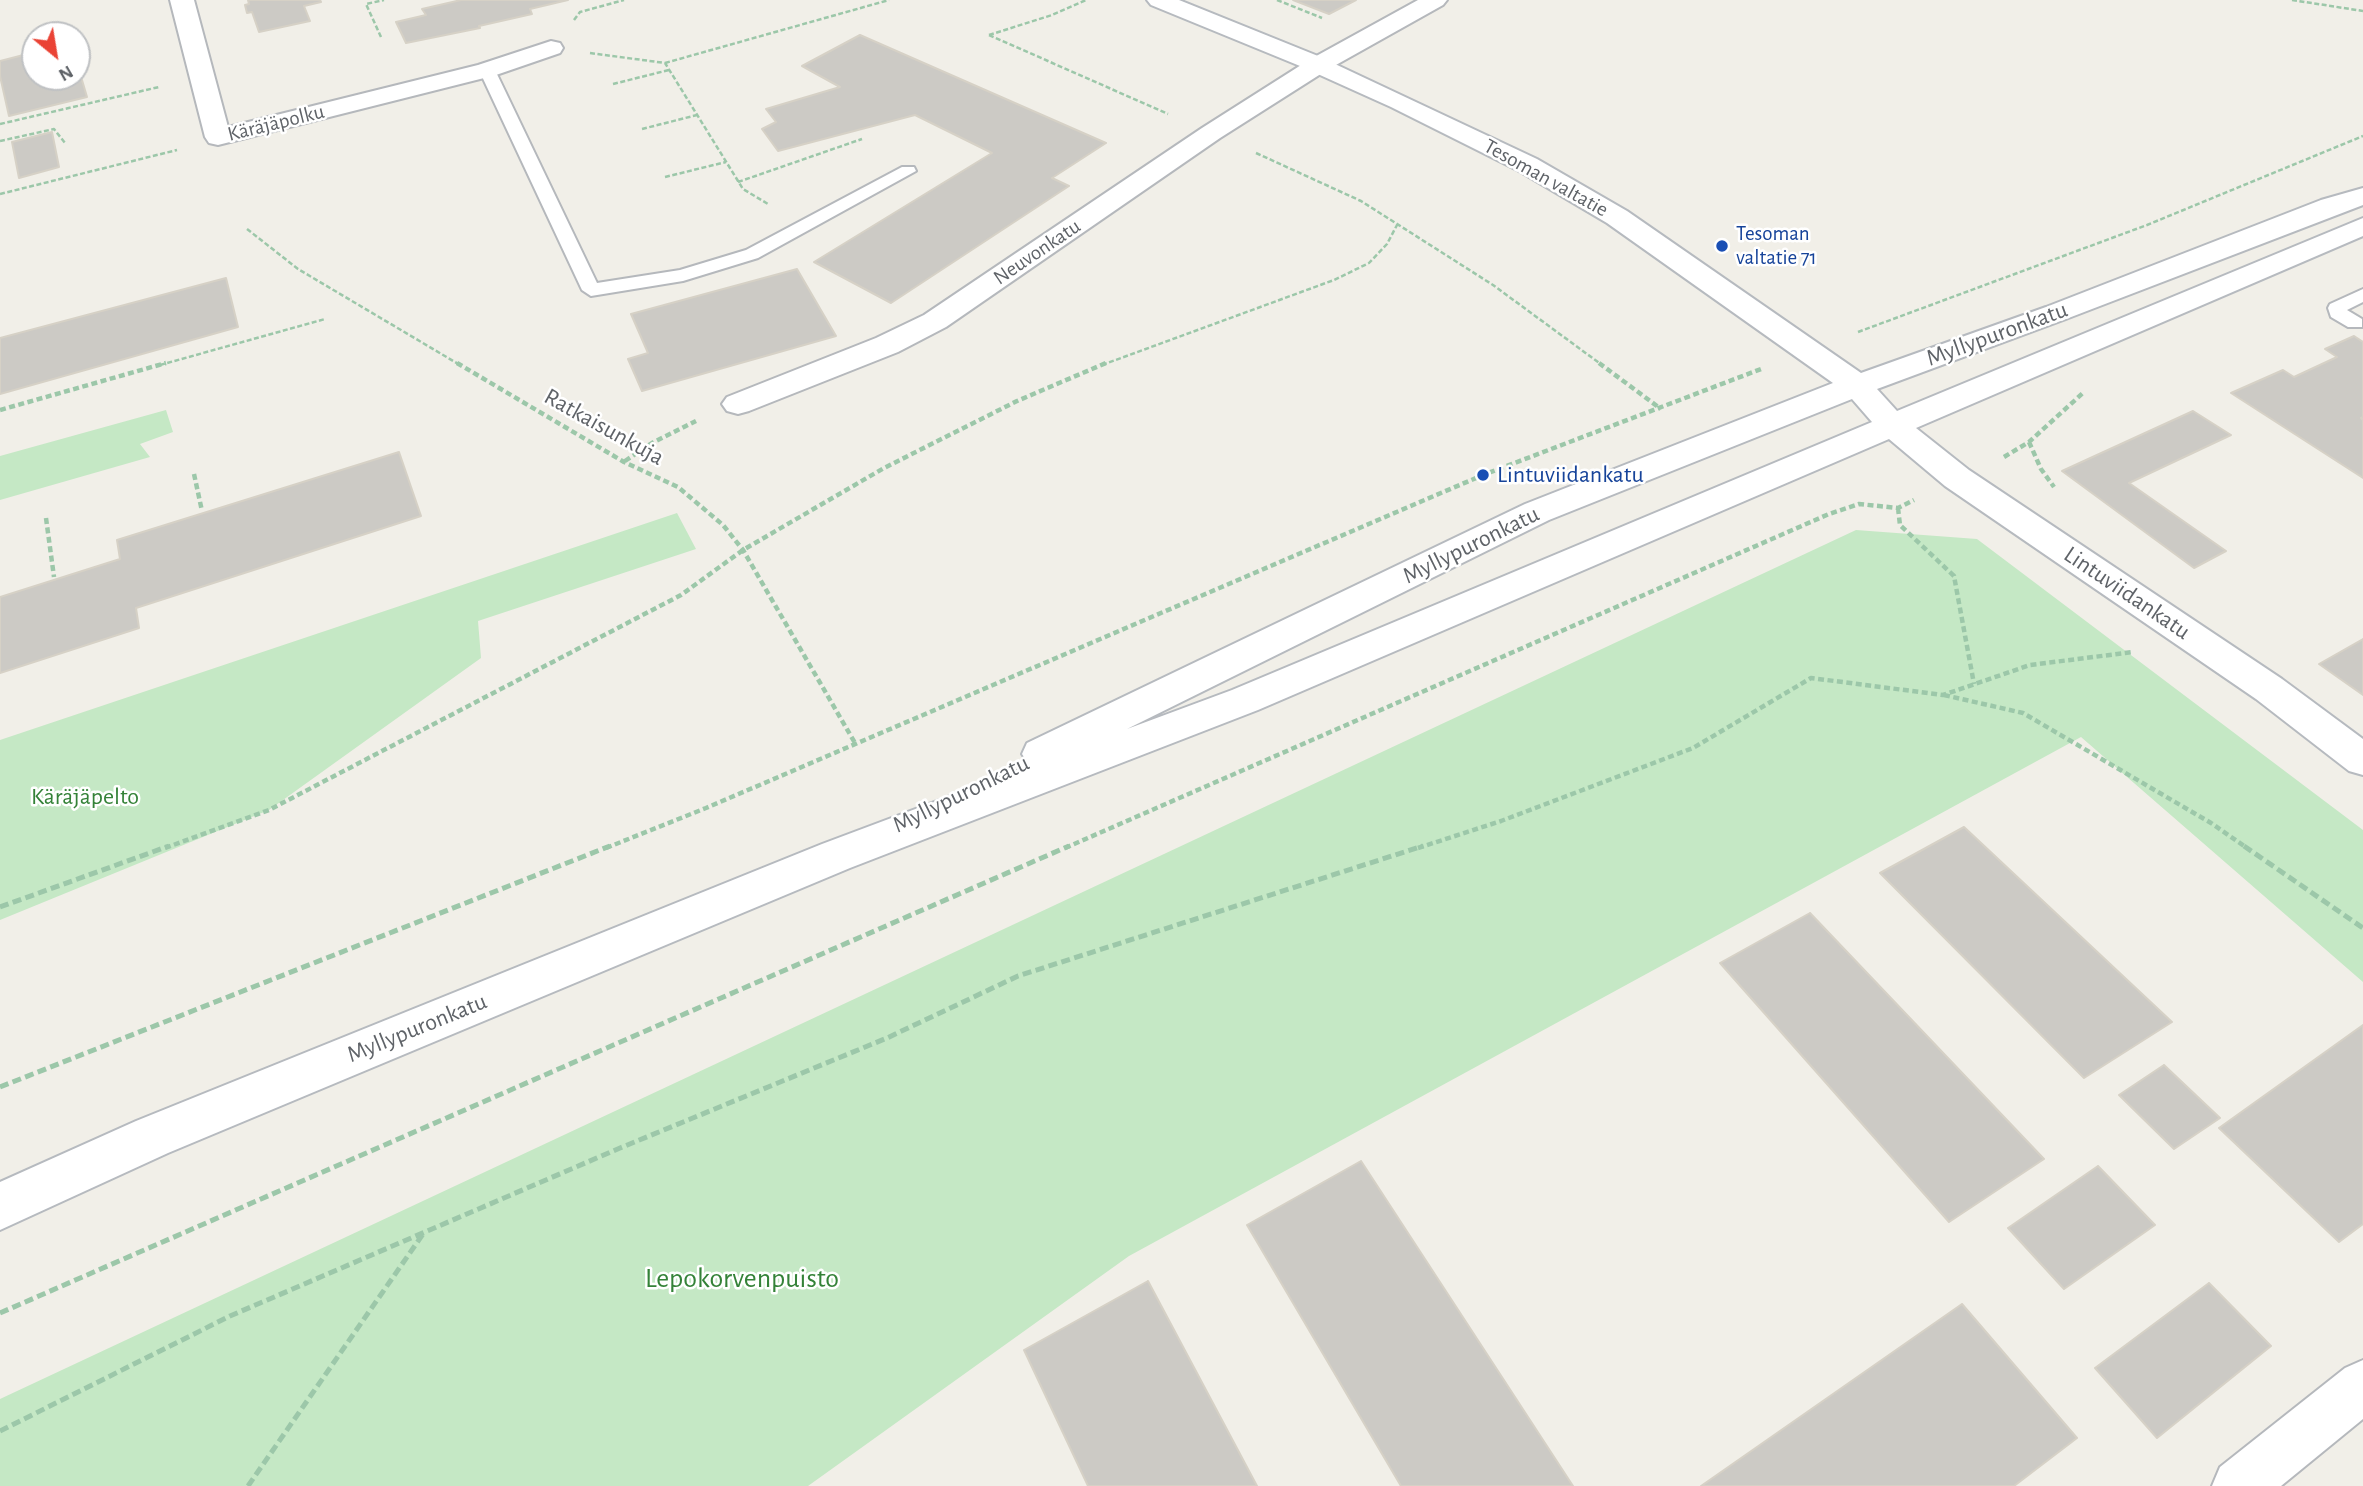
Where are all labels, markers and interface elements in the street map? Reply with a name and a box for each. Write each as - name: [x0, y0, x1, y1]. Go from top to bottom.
- north arrow: [21, 21, 91, 91]
- text: N: [55, 61, 76, 84]
- street label: Käräjäpolku: [225, 99, 327, 147]
- street label: Tesoman valtatie: [1479, 133, 1613, 223]
- street label: Neuvonkatu: [989, 214, 1085, 290]
- place label: Tesoman valtatie 71: [1736, 221, 1817, 271]
- marker: Tesoman valtatie 71: [1714, 238, 1730, 254]
- street label: Myllypuronkatu: [1922, 295, 2072, 373]
- street label: Ratkaisunkuja: [539, 382, 669, 472]
- place label: Lintuviidankatu: [1497, 461, 1644, 489]
- marker: Lintuviidankatu: [1475, 467, 1491, 483]
- street label: Myllypuronkatu: [1398, 500, 1544, 590]
- street label: Lintuviidankatu: [2058, 540, 2196, 646]
- street label: Myllypuronkatu: [888, 749, 1034, 839]
- park label: Käräjäpelto: [31, 783, 139, 811]
- street label: Myllypuronkatu: [343, 987, 491, 1069]
- park label: Lepokorvenpuisto: [645, 1262, 839, 1296]

